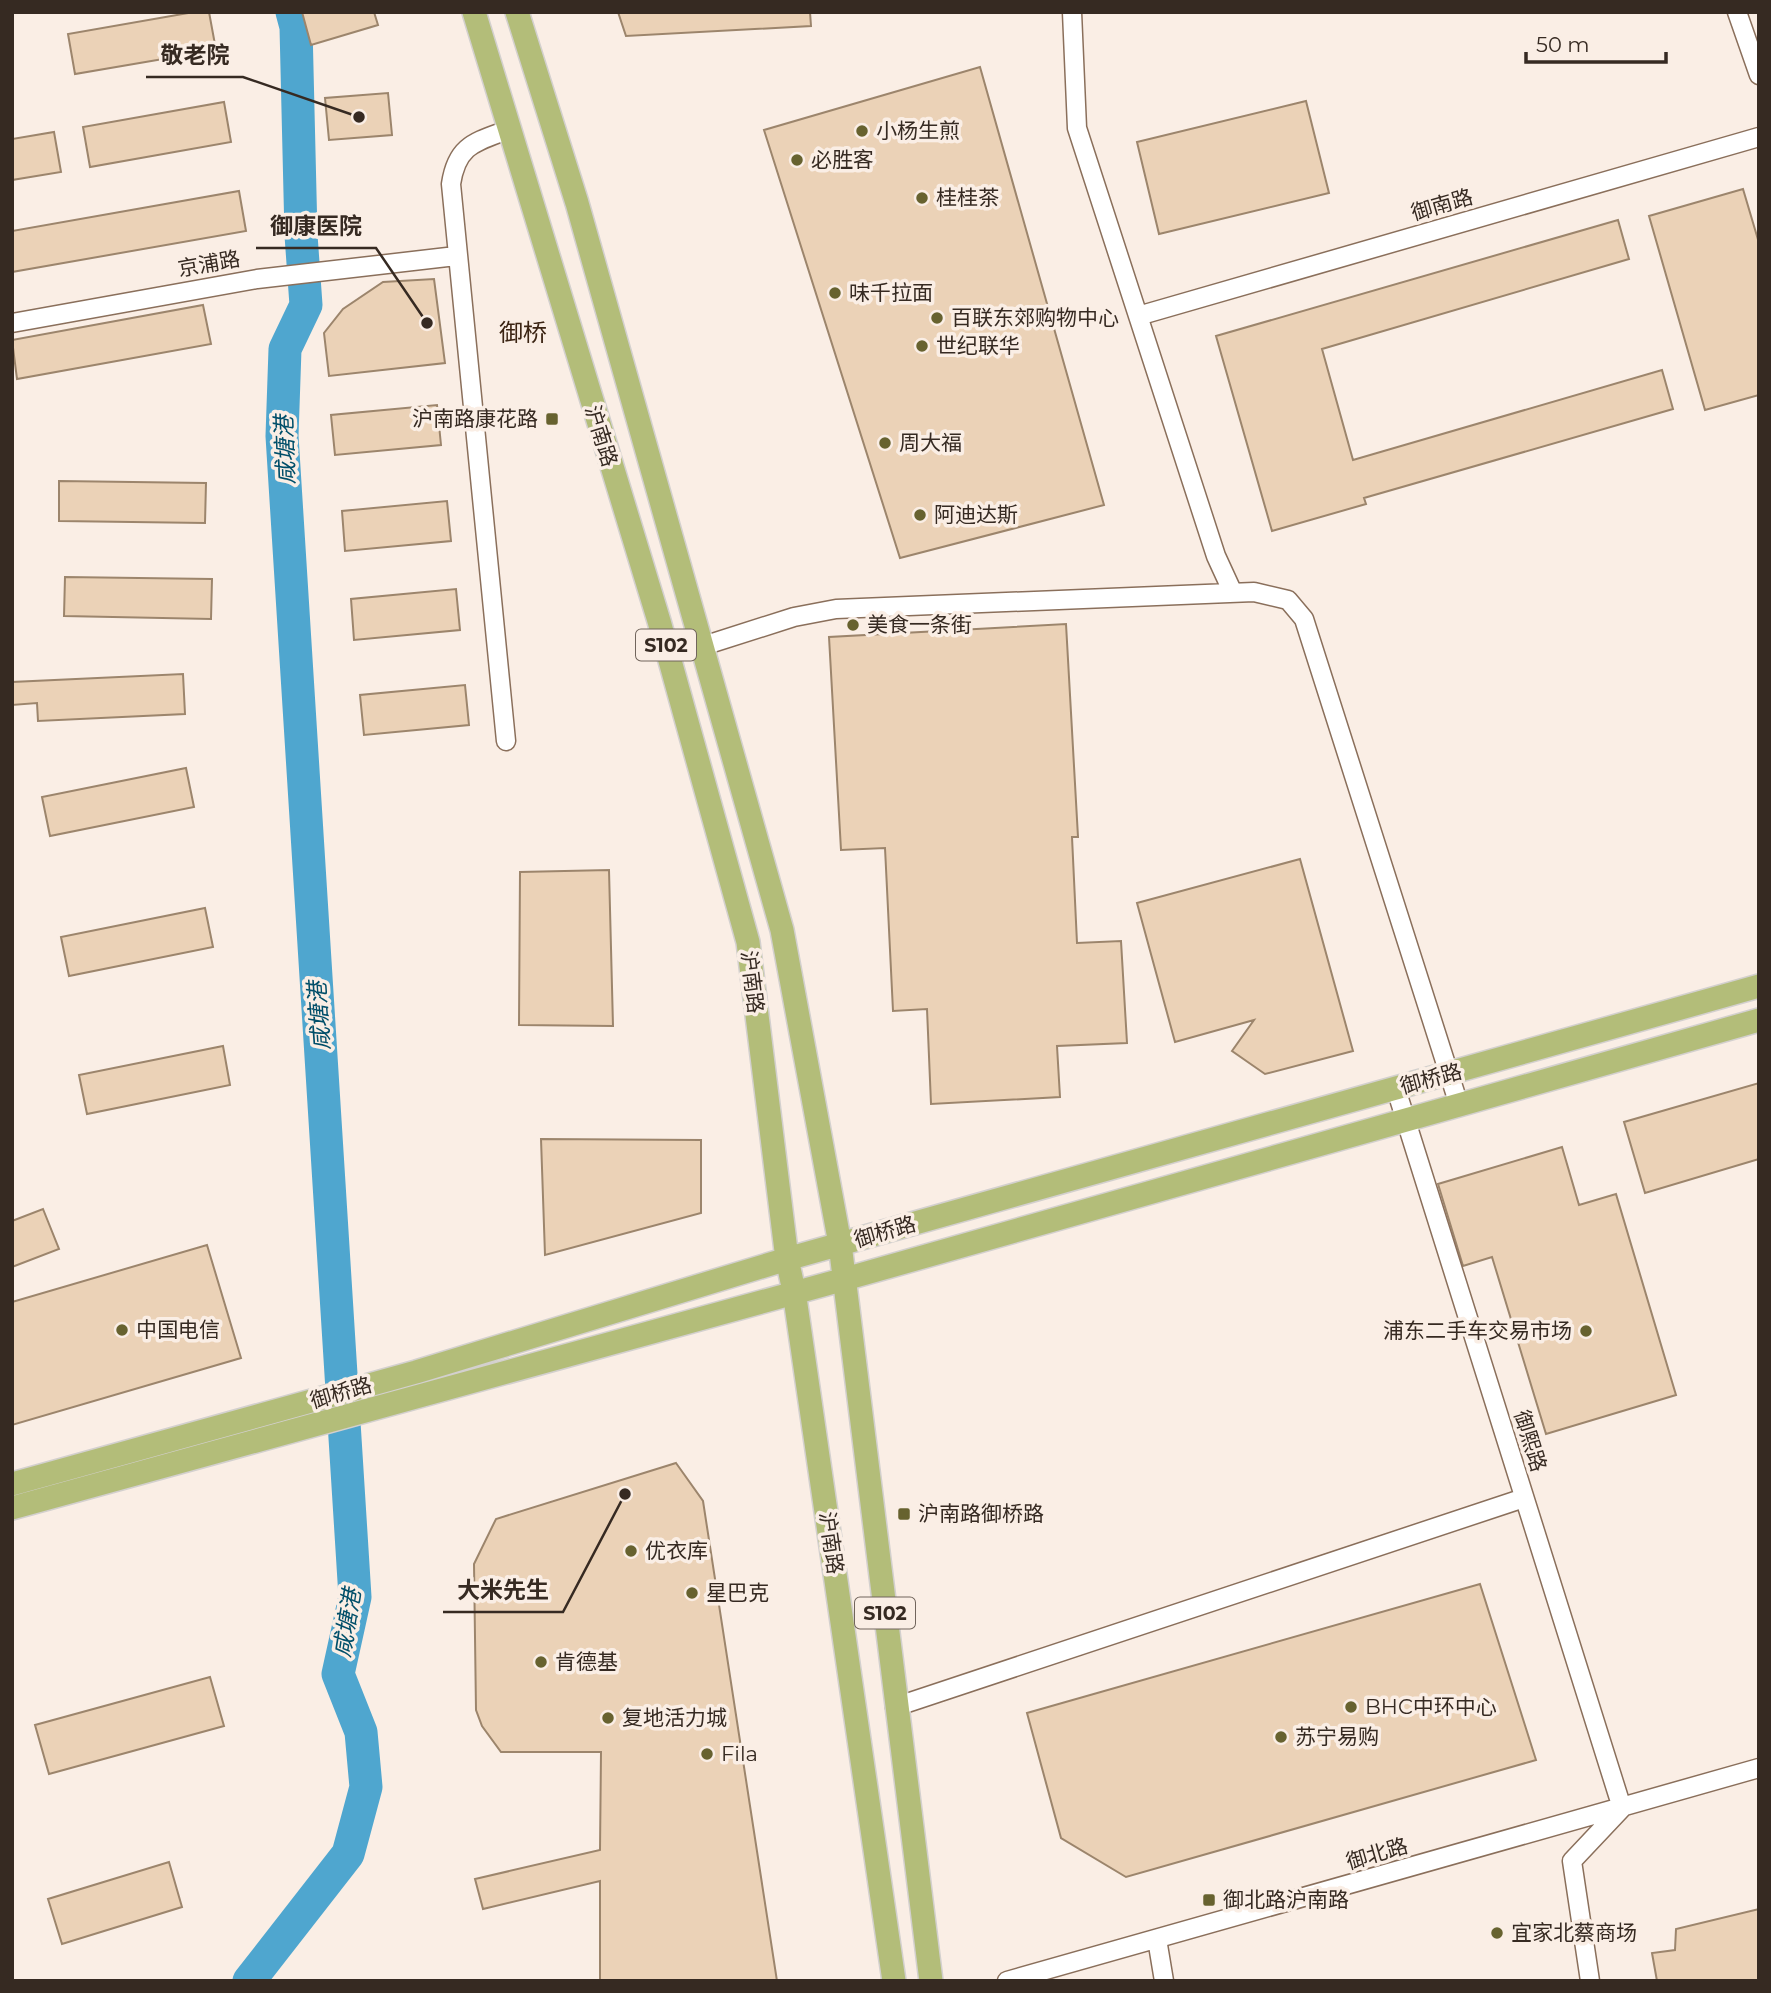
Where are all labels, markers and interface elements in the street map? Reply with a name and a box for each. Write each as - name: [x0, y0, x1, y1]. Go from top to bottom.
- scale bar: [1526, 21, 1666, 65]
- text: 50 m: [1536, 32, 1590, 57]
- callout: 敬老院: [146, 33, 243, 77]
- text: 敬老院: [161, 41, 230, 69]
- place label: 小杨生煎: [876, 118, 960, 143]
- marker: 小杨生煎: [854, 123, 870, 139]
- place label: 必胜客: [811, 147, 874, 172]
- marker: 必胜客: [789, 152, 805, 168]
- street label: 御南路: [1408, 184, 1476, 225]
- place label: 桂桂茶: [936, 185, 999, 210]
- marker: 桂桂茶: [914, 190, 930, 206]
- callout: 御康医院: [256, 204, 376, 248]
- text: 御康医院: [270, 212, 362, 240]
- street label: 京浦路: [176, 246, 242, 281]
- place label: 味千拉面: [849, 280, 933, 305]
- marker: 味千拉面: [827, 285, 843, 301]
- place label: 百联东郊购物中心: [951, 305, 1119, 330]
- marker: 百联东郊购物中心: [929, 310, 945, 326]
- district label: 御桥: [499, 318, 547, 347]
- place label: 世纪联华: [936, 333, 1020, 358]
- marker: 世纪联华: [914, 338, 930, 354]
- street label: 沪南路: [580, 402, 623, 470]
- place label: 沪南路康花路: [412, 406, 538, 431]
- marker: 沪南路康花路: [544, 411, 560, 427]
- water label: 咸塘港: [270, 412, 300, 485]
- place label: 周大福: [899, 430, 962, 455]
- marker: 周大福: [877, 435, 893, 451]
- place label: 阿迪达斯: [934, 502, 1018, 527]
- marker: 阿迪达斯: [912, 507, 928, 523]
- place label: 美食一条街: [867, 612, 972, 637]
- marker: 美食一条街: [845, 617, 861, 633]
- road number: S102: [636, 630, 696, 660]
- street label: 沪南路: [736, 949, 769, 1015]
- water label: 咸塘港: [302, 978, 335, 1051]
- street label: 御桥路: [1397, 1058, 1465, 1099]
- street label: 御桥路: [851, 1211, 919, 1252]
- place label: 中国电信: [136, 1317, 220, 1342]
- place label: 浦东二手车交易市场: [1383, 1318, 1572, 1343]
- marker: 中国电信: [114, 1322, 130, 1338]
- marker: 浦东二手车交易市场: [1578, 1323, 1594, 1339]
- street label: 御桥路: [307, 1372, 375, 1413]
- street label: 御熙路: [1509, 1407, 1552, 1475]
- place label: 沪南路御桥路: [918, 1501, 1044, 1526]
- marker: 沪南路御桥路: [896, 1506, 912, 1522]
- street label: 沪南路: [815, 1510, 848, 1576]
- place label: 优衣库: [645, 1538, 708, 1563]
- marker: 优衣库: [623, 1543, 639, 1559]
- callout: 大米先生: [443, 1568, 563, 1612]
- text: 大米先生: [457, 1576, 549, 1604]
- place label: 星巴克: [706, 1580, 769, 1605]
- water label: 咸塘港: [328, 1584, 367, 1659]
- marker: 星巴克: [684, 1585, 700, 1601]
- road number: S102: [855, 1597, 915, 1628]
- place label: 肯德基: [555, 1649, 618, 1674]
- marker: 肯德基: [533, 1654, 549, 1670]
- place label: BHC中环中心: [1365, 1694, 1497, 1719]
- marker: BHC中环中心: [1343, 1699, 1359, 1715]
- place label: 复地活力城: [622, 1705, 727, 1730]
- marker: 复地活力城: [600, 1710, 616, 1726]
- place label: 苏宁易购: [1295, 1724, 1379, 1749]
- marker: 苏宁易购: [1273, 1729, 1289, 1745]
- place label: Fila: [721, 1741, 758, 1766]
- marker: Fila: [699, 1746, 715, 1762]
- street label: 御北路: [1343, 1833, 1411, 1874]
- place label: 御北路沪南路: [1223, 1887, 1349, 1912]
- marker: 御北路沪南路: [1201, 1892, 1217, 1908]
- place label: 宜家北蔡商场: [1511, 1920, 1637, 1945]
- marker: 宜家北蔡商场: [1489, 1925, 1505, 1941]

